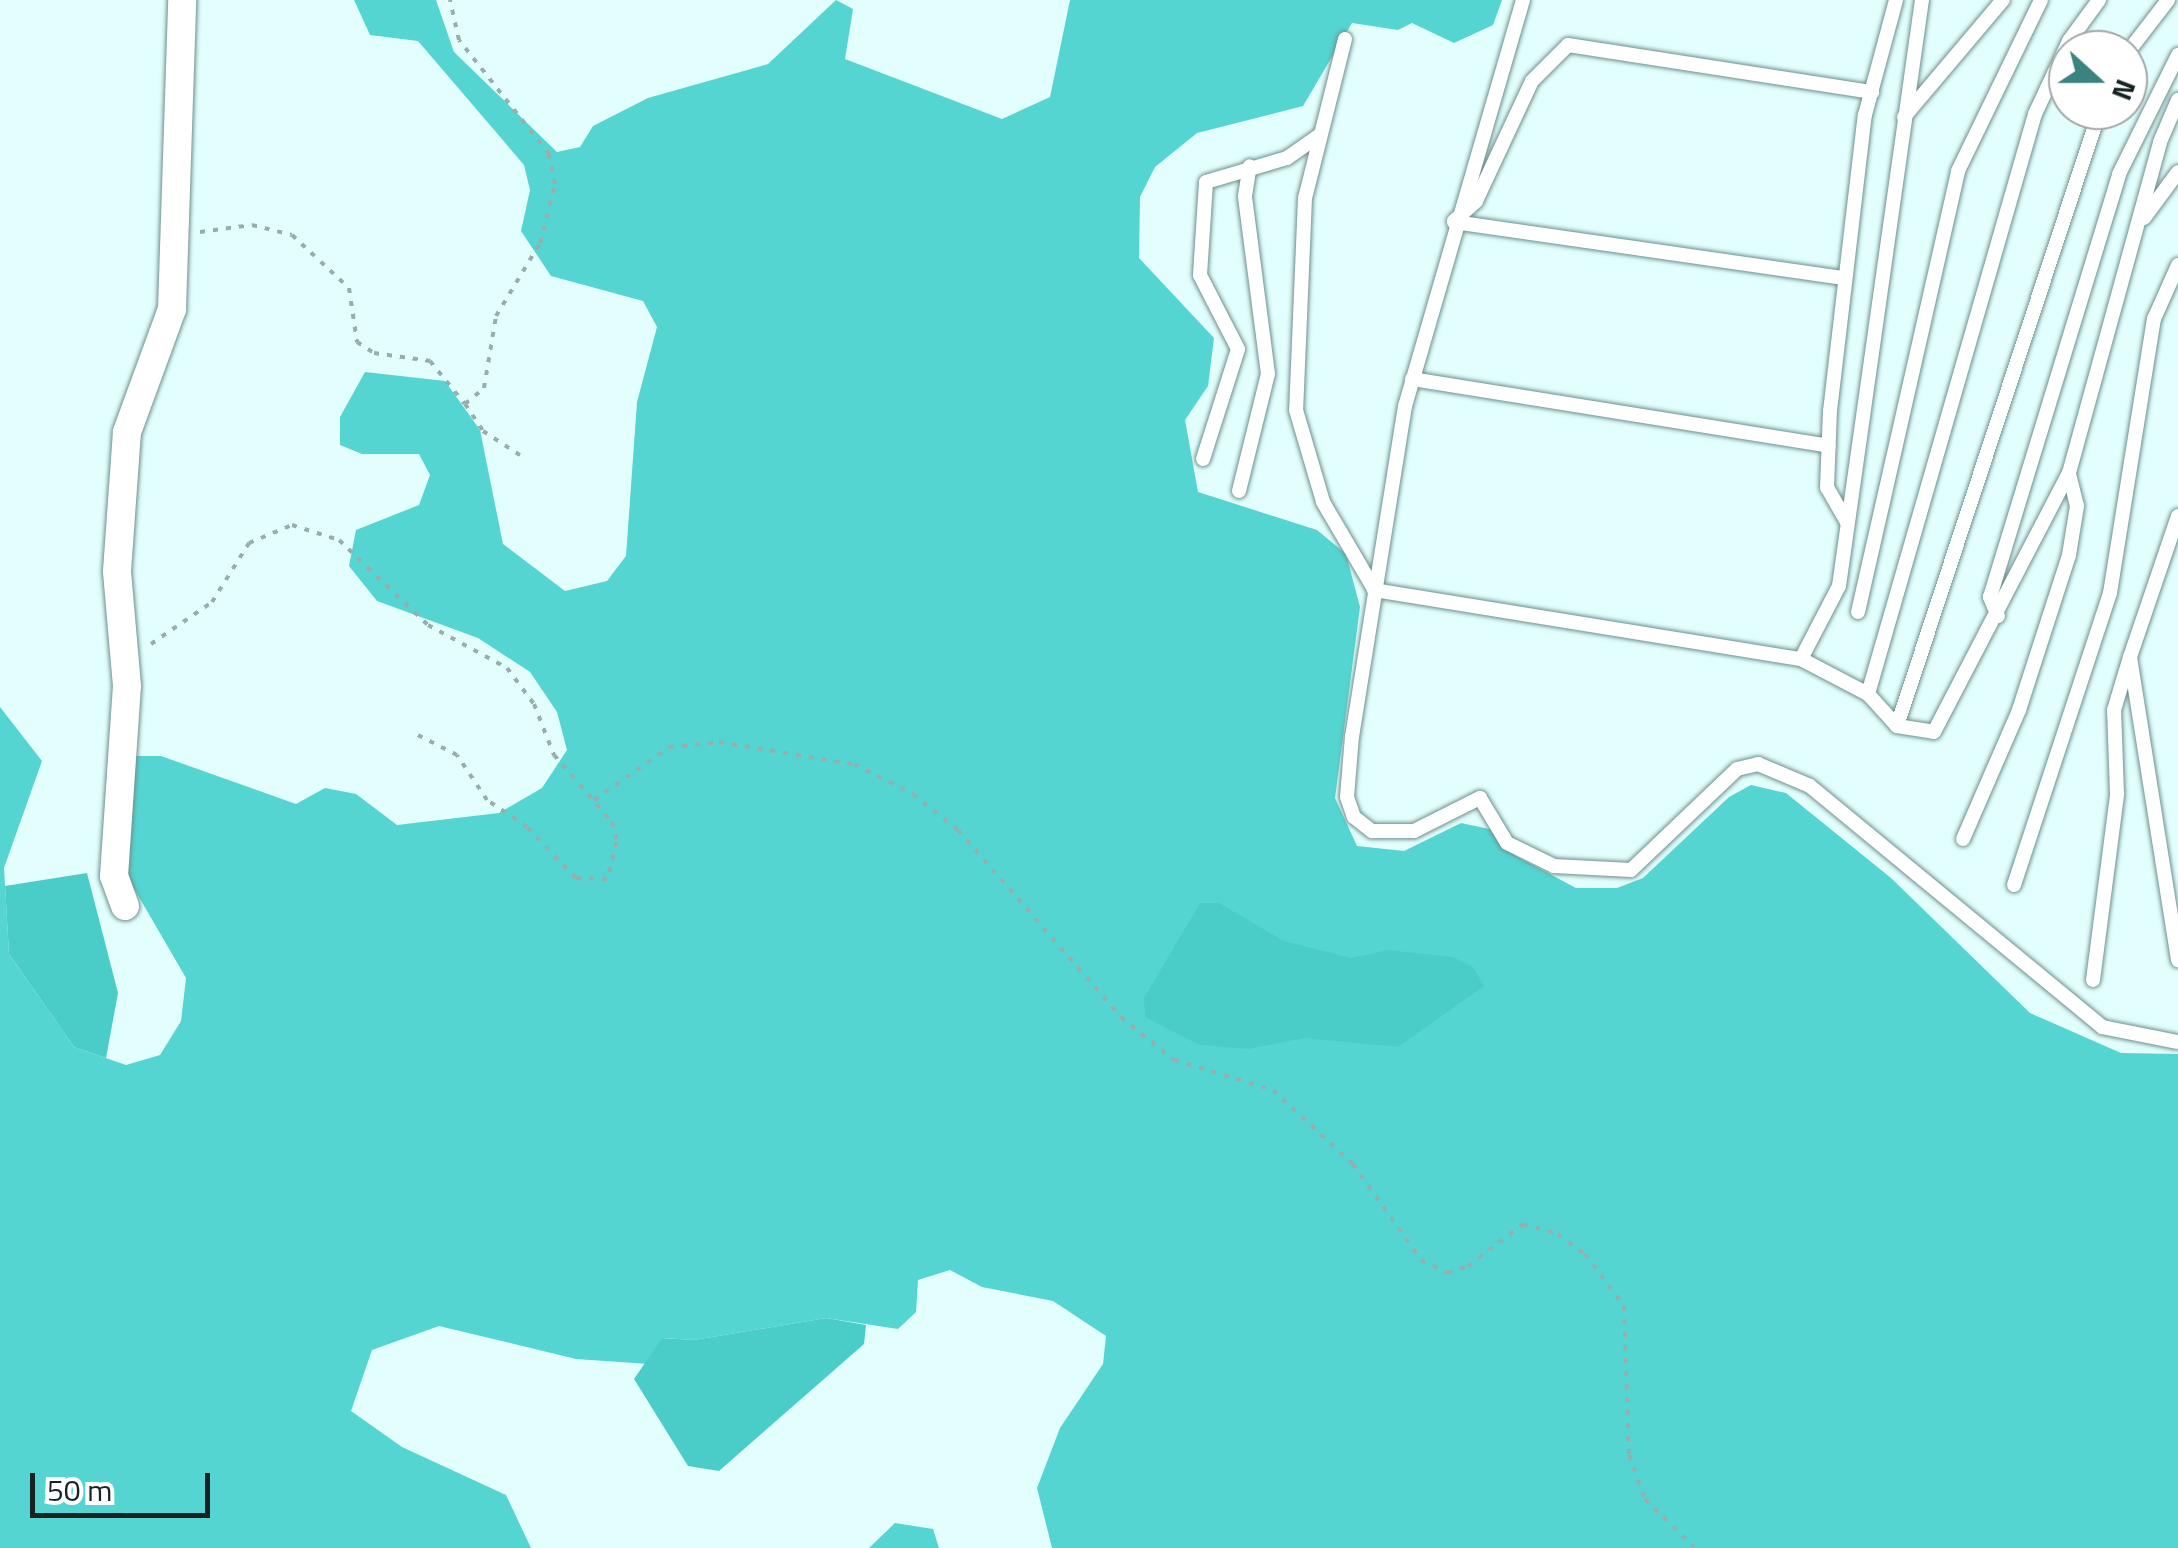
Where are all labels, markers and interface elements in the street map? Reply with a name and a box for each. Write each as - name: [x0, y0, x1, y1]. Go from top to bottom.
- north arrow: [2048, 30, 2148, 130]
- text: N: [2101, 73, 2148, 107]
- scale bar: [35, 1453, 215, 1515]
- text: 50 m: [47, 1467, 112, 1513]

